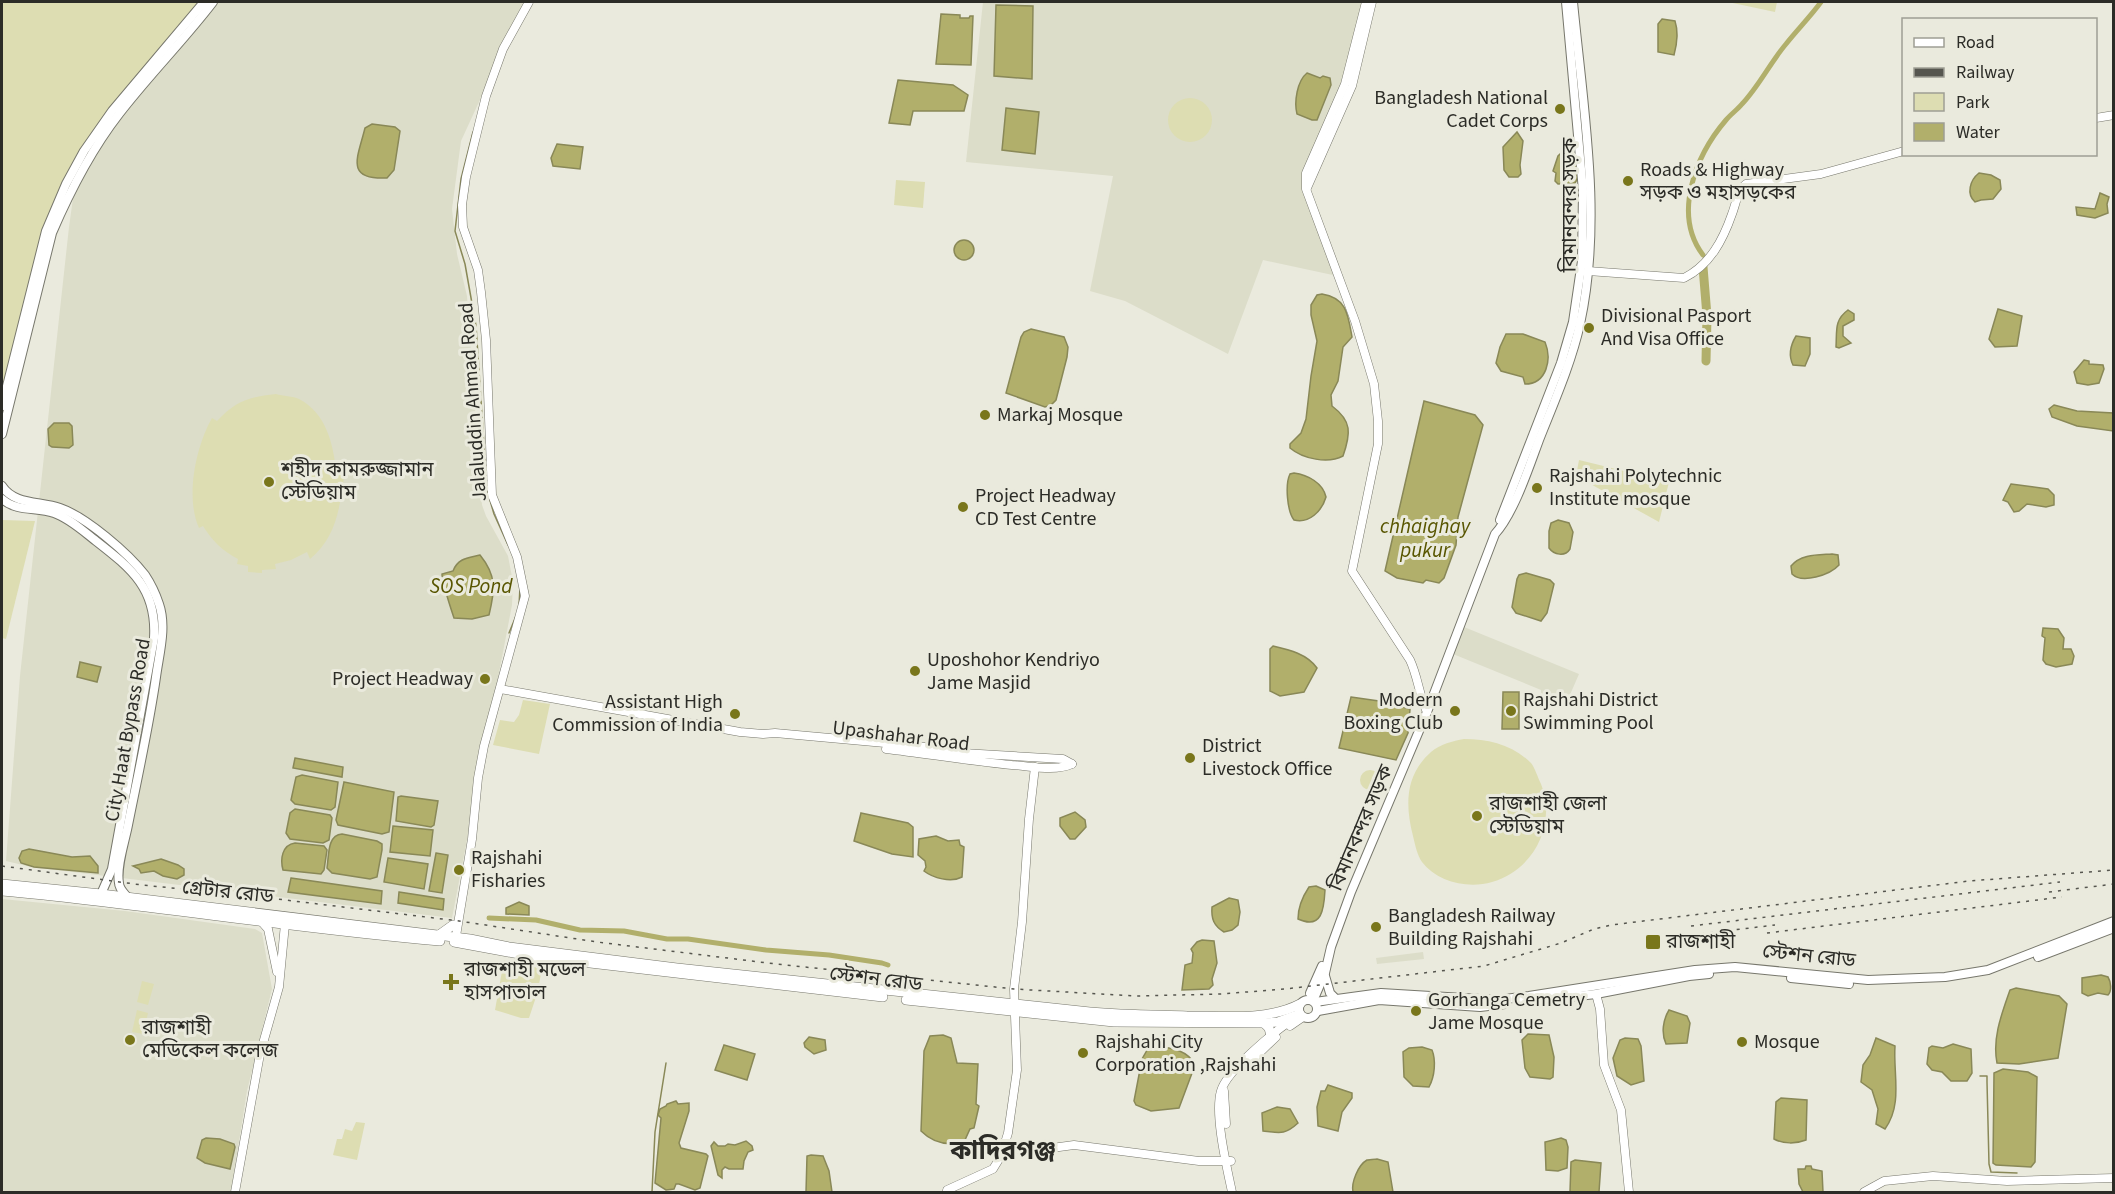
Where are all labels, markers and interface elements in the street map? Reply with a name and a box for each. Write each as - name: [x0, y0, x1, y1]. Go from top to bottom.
- legend: [1902, 18, 2097, 156]
- text: Road: [1956, 30, 1995, 55]
- text: Railway: [1956, 60, 2015, 85]
- place label: Bangladesh National Cadet Corps: [1374, 84, 1548, 135]
- text: Park: [1956, 90, 1990, 115]
- marker: Bangladesh National Cadet Corps: [1553, 102, 1567, 116]
- text: Water: [1956, 120, 2000, 145]
- street label: বিমানবন্দর সড়ক: [1556, 137, 1584, 273]
- place label: Roads & Highway সড়ক ও মহাসড়কের: [1639, 156, 1797, 207]
- marker: Roads & Highway সড়ক ও মহাসড়কের: [1621, 174, 1635, 188]
- street label: Jalaluddin Ahmad Road: [452, 302, 494, 502]
- place label: Divisional Pasport And Visa Office: [1601, 302, 1752, 353]
- marker: Divisional Pasport And Visa Office: [1582, 321, 1596, 335]
- place label: Markaj Mosque: [997, 401, 1123, 429]
- marker: Markaj Mosque: [978, 408, 992, 422]
- place label: শহীদ কামরুজ্জামান স্টেডিয়াম: [280, 456, 434, 507]
- place label: Rajshahi Polytechnic Institute mosque: [1549, 462, 1722, 513]
- marker: শহীদ কামরুজ্জামান স্টেডিয়াম: [262, 475, 276, 489]
- marker: Rajshahi Polytechnic Institute mosque: [1530, 481, 1544, 495]
- place label: Project Headway CD Test Centre: [975, 482, 1117, 533]
- marker: Project Headway CD Test Centre: [956, 500, 970, 514]
- water label: chhaighay pukur: [1380, 511, 1472, 565]
- water label: SOS Pond: [429, 571, 513, 601]
- street label: City Haat Bypass Road: [98, 636, 158, 824]
- place label: Uposhohor Kendriyo Jame Masjid: [927, 646, 1100, 697]
- marker: Uposhohor Kendriyo Jame Masjid: [908, 664, 922, 678]
- place label: Project Headway: [332, 665, 474, 693]
- marker: Project Headway: [478, 672, 492, 686]
- place label: Modern Boxing Club: [1343, 686, 1443, 737]
- place label: Rajshahi District Swimming Pool: [1523, 686, 1658, 737]
- place label: Assistant High Commission of India: [552, 688, 723, 739]
- marker: Modern Boxing Club: [1448, 704, 1462, 718]
- marker: Rajshahi District Swimming Pool: [1504, 704, 1518, 718]
- marker: Assistant High Commission of India: [728, 707, 742, 721]
- street label: Upashahar Road: [831, 714, 971, 758]
- place label: District Livestock Office: [1202, 732, 1333, 783]
- marker: District Livestock Office: [1183, 751, 1197, 765]
- street label: বিমানবন্দর সড়ক: [1321, 760, 1401, 896]
- place label: রাজশাহী জেলা স্টেডিয়াম: [1488, 790, 1607, 841]
- marker: রাজশাহী জেলা স্টেডিয়াম: [1470, 809, 1484, 823]
- place label: Rajshahi Fisharies: [471, 844, 545, 895]
- marker: Rajshahi Fisharies: [452, 863, 466, 877]
- street label: গ্রেটার রোড: [181, 873, 276, 911]
- place label: Bangladesh Railway Building Rajshahi: [1388, 902, 1556, 953]
- marker: Bangladesh Railway Building Rajshahi: [1369, 920, 1383, 934]
- place label: রাজশাহী: [1665, 928, 1736, 956]
- marker: রাজশাহী: [1644, 933, 1662, 951]
- street label: স্টেশন রোড: [1761, 937, 1858, 975]
- place label: রাজশাহী মডেল হাসপাতাল: [463, 956, 586, 1007]
- street label: স্টেশন রোড: [828, 959, 925, 999]
- marker: রাজশাহী মডেল হাসপাতাল: [442, 973, 460, 991]
- place label: Gorhanga Cemetry Jame Mosque: [1428, 986, 1586, 1037]
- marker: Gorhanga Cemetry Jame Mosque: [1409, 1004, 1423, 1018]
- place label: রাজশাহী মেডিকেল কলেজ: [141, 1014, 279, 1065]
- place label: Rajshahi City Corporation ,Rajshahi: [1095, 1028, 1276, 1079]
- place label: Mosque: [1754, 1028, 1820, 1056]
- marker: রাজশাহী মেডিকেল কলেজ: [123, 1033, 137, 1047]
- marker: Mosque: [1735, 1035, 1749, 1049]
- marker: Rajshahi City Corporation ,Rajshahi: [1076, 1046, 1090, 1060]
- district label: কাদিরগঞ্জ: [949, 1132, 1056, 1169]

